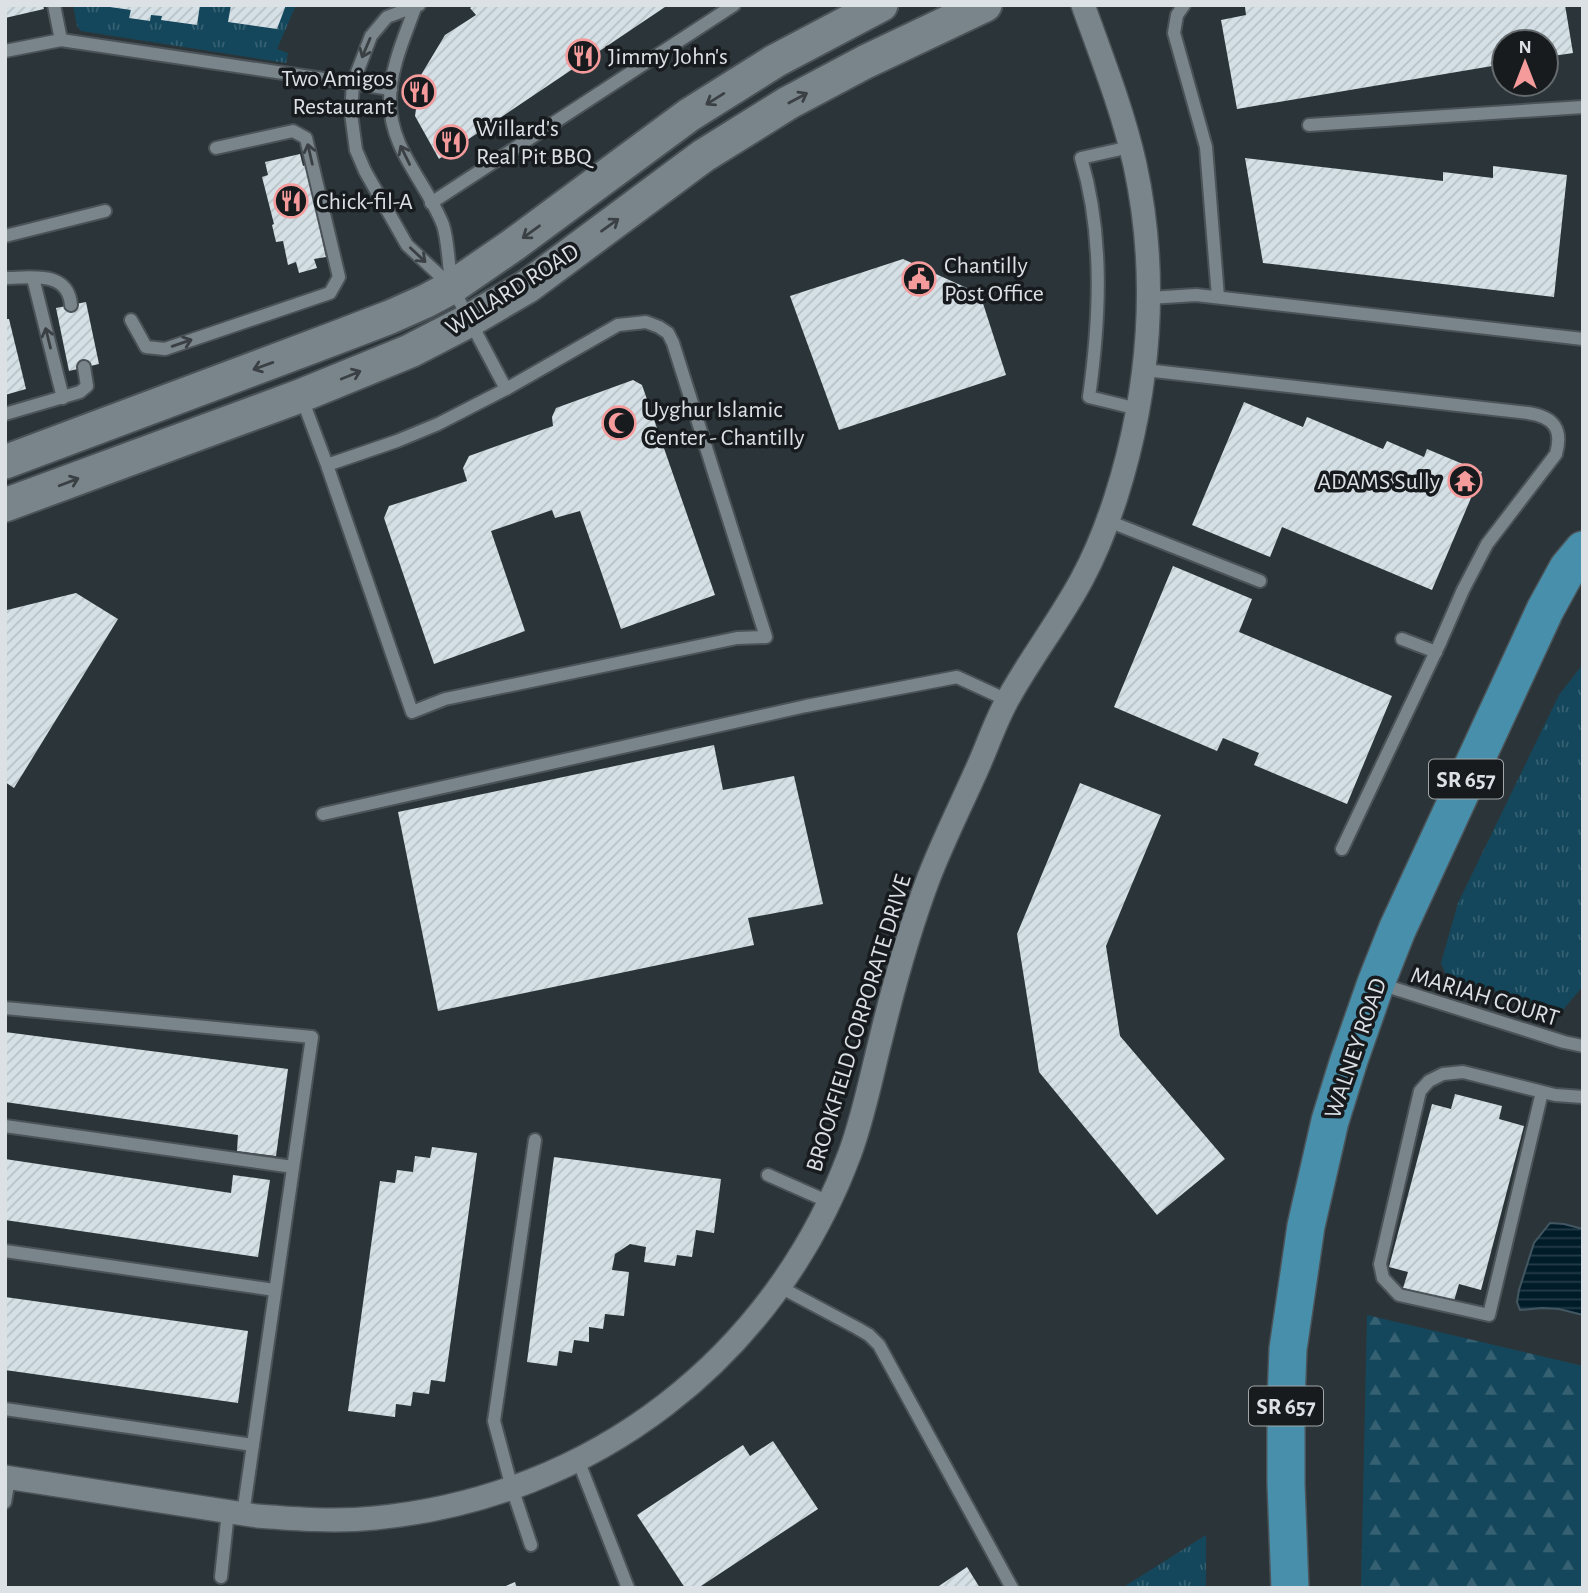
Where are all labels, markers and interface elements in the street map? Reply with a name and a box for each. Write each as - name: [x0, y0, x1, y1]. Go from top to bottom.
- north arrow: [1490, 28, 1560, 98]
- one-way arrow: [359, 37, 372, 59]
- restaurant icon: Jimmy John's: [564, 37, 602, 75]
- text: N: [1518, 38, 1532, 57]
- place label: Jimmy John's: [608, 45, 728, 69]
- place label: Two Amigos Restaurant: [281, 67, 394, 119]
- restaurant icon: Two Amigos Restaurant: [400, 73, 438, 111]
- one-way arrow: [788, 91, 808, 105]
- one-way arrow: [706, 92, 726, 106]
- place label: Willard's Real Pit BBQ: [476, 117, 594, 169]
- restaurant icon: Willard's Real Pit BBQ: [432, 123, 470, 161]
- one-way arrow: [303, 143, 316, 166]
- one-way arrow: [397, 145, 411, 166]
- restaurant icon: Chick-fil-A: [272, 182, 310, 220]
- place label: Chick-fil-A: [316, 190, 413, 214]
- one-way arrow: [600, 217, 619, 232]
- one-way arrow: [522, 225, 541, 239]
- street label: WILLARD ROAD: [442, 239, 583, 340]
- one-way arrow: [409, 247, 426, 264]
- place label: Chantilly Post Office: [944, 254, 1044, 306]
- public building icon: Chantilly Post Office: [900, 260, 938, 298]
- one-way arrow: [41, 327, 54, 350]
- one-way arrow: [171, 336, 193, 349]
- one-way arrow: [252, 360, 274, 373]
- one-way arrow: [339, 368, 361, 381]
- place label: Uyghur Islamic Center - Chantilly: [644, 398, 805, 450]
- mosque icon: Uyghur Islamic Center - Chantilly: [600, 404, 638, 442]
- temple icon: ADAMS Sully: [1446, 462, 1484, 500]
- place label: ADAMS Sully: [1317, 470, 1440, 494]
- one-way arrow: [58, 475, 80, 487]
- road number: SR 657: [1429, 760, 1503, 799]
- street label: BROOKFIELD CORPORATE DRIVE: [802, 871, 916, 1175]
- street label: MARIAH COURT: [1408, 963, 1562, 1031]
- street label: WALNEY ROAD: [1321, 975, 1391, 1122]
- road number: SR 657: [1249, 1386, 1323, 1426]

